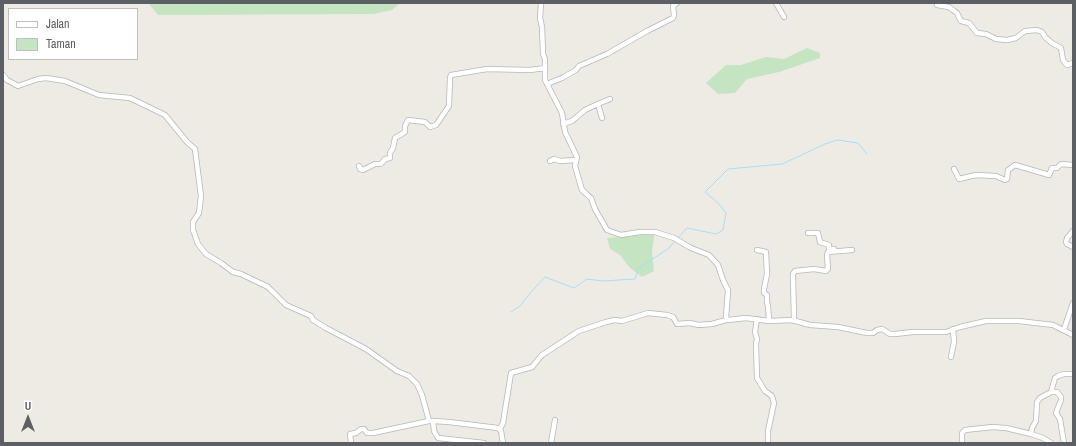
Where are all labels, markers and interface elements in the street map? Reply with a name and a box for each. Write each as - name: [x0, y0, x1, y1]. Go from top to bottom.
- legend: [8, 8, 138, 60]
- text: Jalan: [46, 16, 70, 32]
- text: Taman: [46, 36, 76, 52]
- north arrow: [8, 398, 48, 438]
- text: U: [25, 399, 31, 413]

